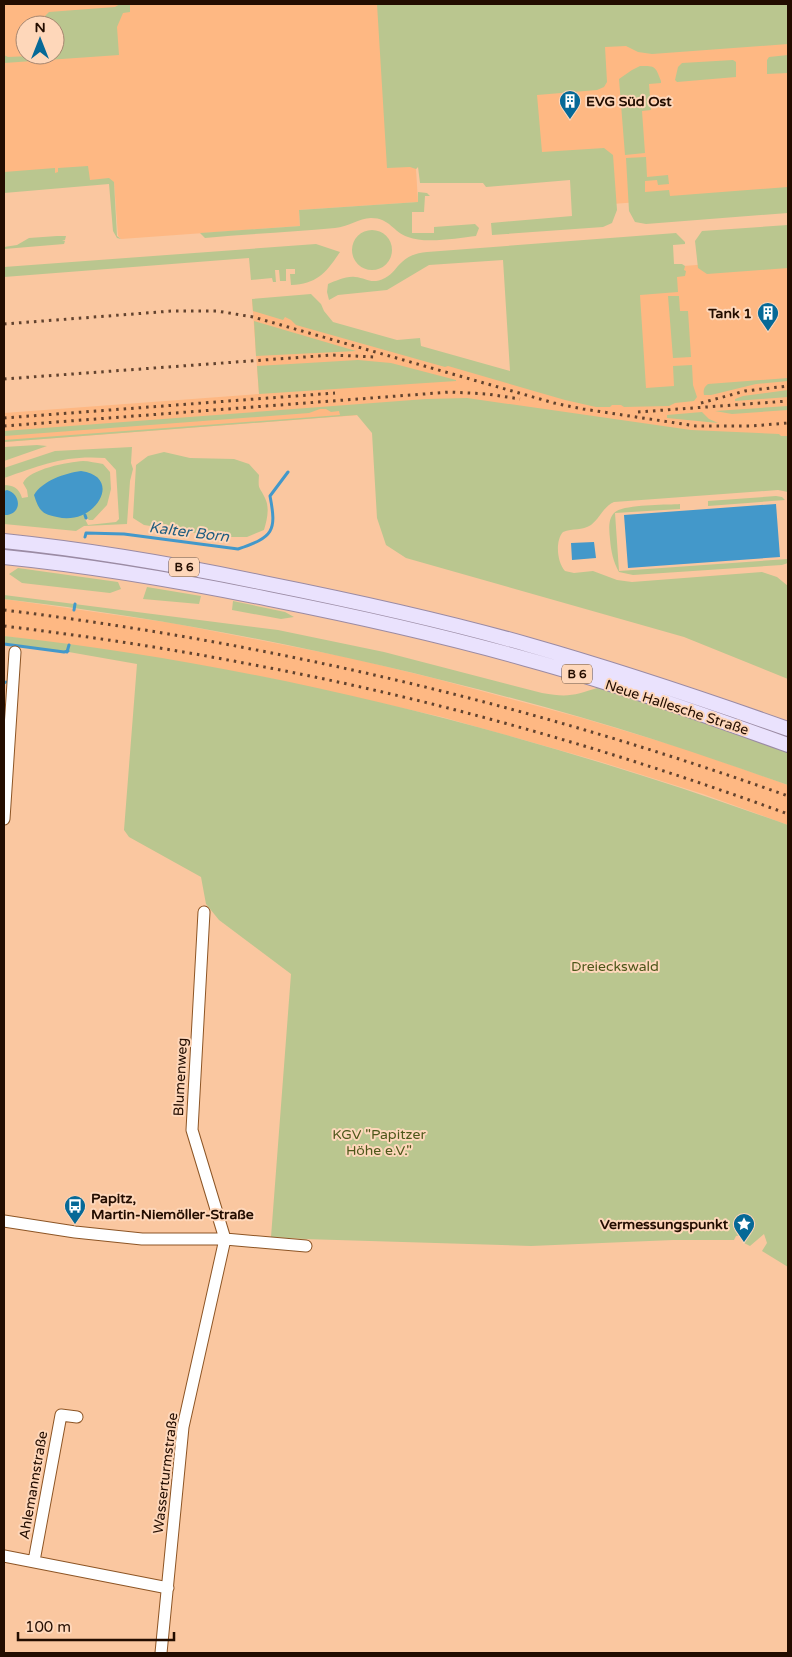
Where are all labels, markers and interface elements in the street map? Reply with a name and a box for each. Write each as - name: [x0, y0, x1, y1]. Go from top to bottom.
- north arrow: [15, 15, 65, 65]
- text: N: [34, 19, 46, 36]
- building icon: EVG Süd Ost: [558, 89, 582, 120]
- place label: EVG Süd Ost: [586, 93, 672, 110]
- building icon: Tank 1: [756, 301, 780, 332]
- place label: Tank 1: [707, 305, 752, 322]
- water label: Kalter Born: [148, 518, 231, 546]
- road number: B 6: [169, 558, 199, 576]
- road number: B 6: [562, 664, 592, 684]
- street label: Neue Hallesche Straße: [603, 676, 751, 739]
- park label: Dreieckswald: [571, 958, 659, 975]
- street label: Blumenweg: [170, 1037, 191, 1117]
- park label: KGV "Papitzer Höhe e.V.": [332, 1126, 426, 1159]
- place label: Papitz, Martin-Niemöller-Straße: [91, 1190, 254, 1223]
- bus stop icon: Papitz, Martin-Niemöller-Straße: [63, 1194, 87, 1225]
- place icon: Vermessungspunkt: [732, 1212, 756, 1243]
- place label: Vermessungspunkt: [600, 1216, 729, 1233]
- street label: Wasserturmstraße: [150, 1411, 181, 1535]
- street label: Ahlemannstraße: [16, 1429, 51, 1541]
- scale bar: [18, 1610, 174, 1642]
- text: 100 m: [25, 1618, 71, 1636]

